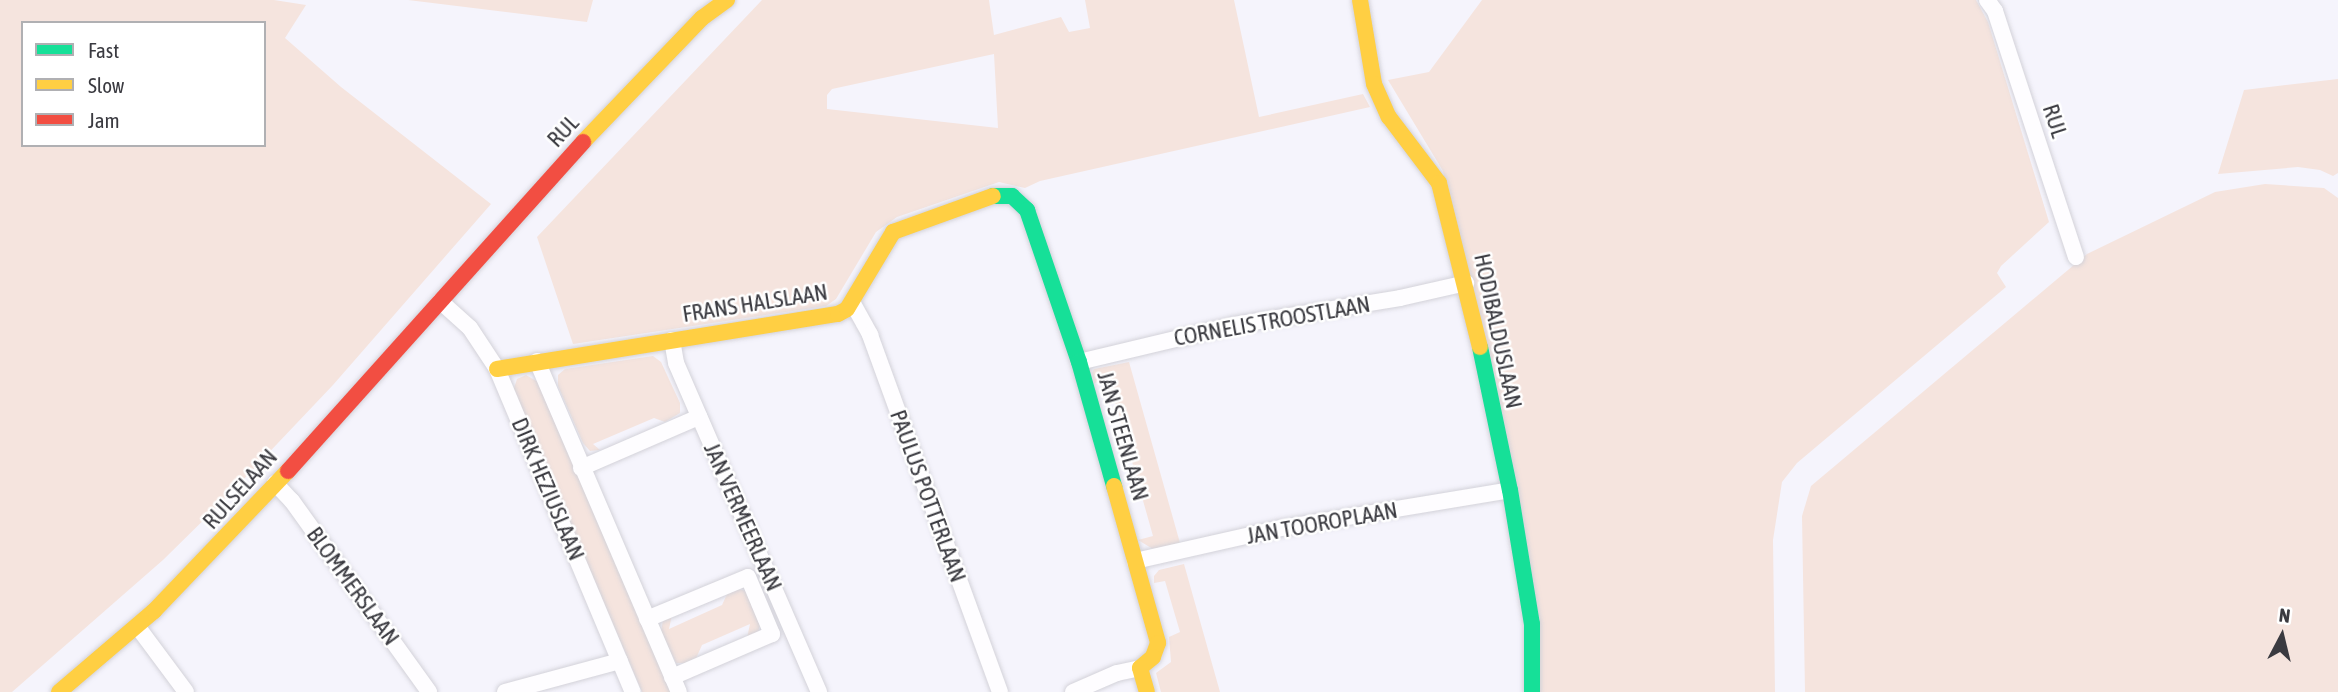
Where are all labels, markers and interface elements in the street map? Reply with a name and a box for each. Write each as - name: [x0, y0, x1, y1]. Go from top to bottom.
- legend: [21, 21, 266, 147]
- text: Fast: [88, 38, 119, 62]
- text: Slow: [88, 73, 124, 97]
- street label: RUL: [2037, 101, 2073, 141]
- text: Jam: [88, 108, 120, 132]
- street label: RUL: [541, 109, 585, 153]
- street label: HODIBALDUSLAAN: [1468, 251, 1528, 411]
- street label: FRANS HALSLAAN: [680, 278, 830, 328]
- street label: CORNELIS TROOSTLAAN: [1172, 290, 1372, 352]
- street label: JAN STEENLAAN: [1091, 368, 1155, 504]
- street label: PAULUS POTTERLAAN: [884, 406, 972, 586]
- street label: DIRK HEZIUSLAAN: [506, 414, 590, 564]
- street label: JAN VERMEERLAAN: [698, 439, 788, 595]
- street label: RULSELAAN: [197, 443, 283, 535]
- street label: JAN TOOROPLAAN: [1244, 496, 1400, 550]
- street label: BLOMMERSLAAN: [301, 521, 405, 651]
- north arrow: [2247, 601, 2317, 671]
- text: N: [2278, 604, 2291, 627]

